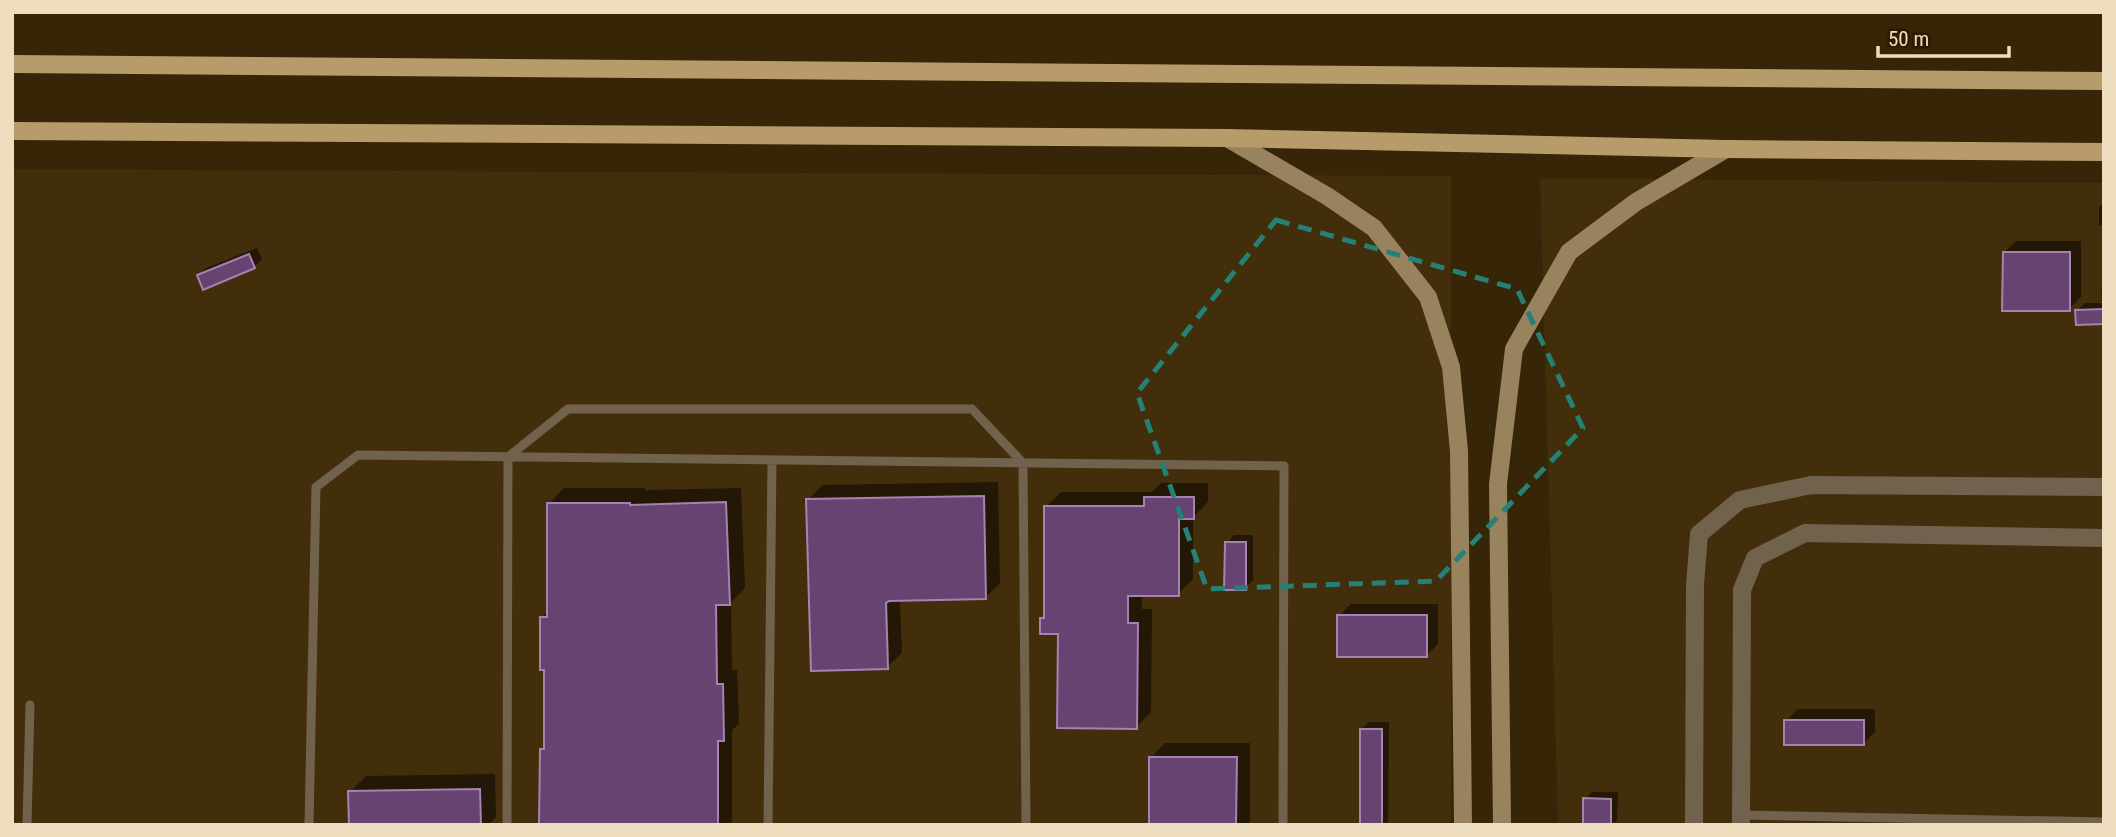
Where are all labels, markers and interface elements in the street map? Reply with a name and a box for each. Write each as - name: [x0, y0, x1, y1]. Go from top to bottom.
- scale bar: [1878, 14, 2009, 58]
- text: 50 m: [1888, 27, 1929, 51]

